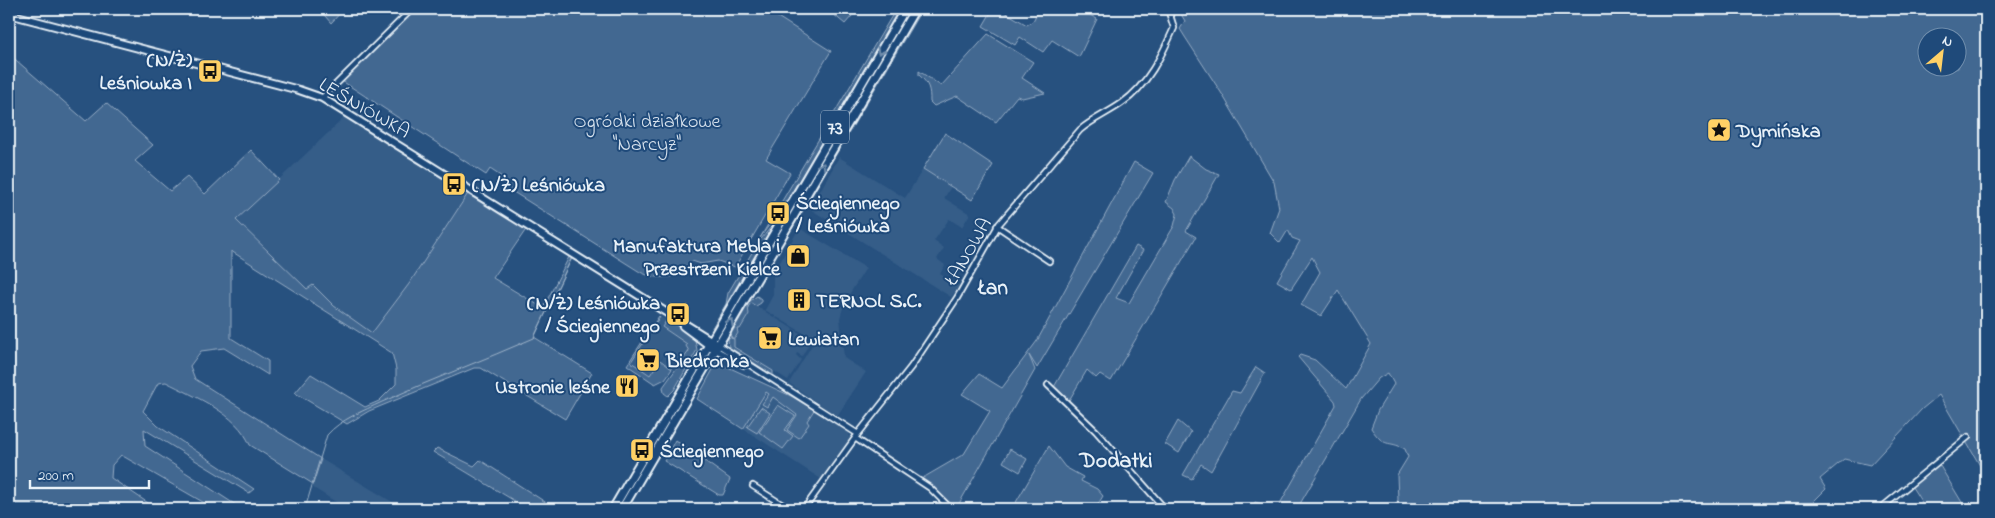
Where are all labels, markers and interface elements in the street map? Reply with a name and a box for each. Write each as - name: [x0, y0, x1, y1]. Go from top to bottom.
- north arrow: [1918, 28, 1968, 78]
- text: N: [1938, 30, 1957, 53]
- one-way arrow: [876, 45, 886, 54]
- place label: (N/Ż) Leśniowka I: [100, 47, 192, 99]
- bus stop icon: (N/Ż) Leśniowka I: [197, 58, 223, 84]
- street label: LEŚNIÓWKA: [313, 71, 415, 147]
- park label: Ogródki działkowe "Narcyz": [573, 108, 721, 160]
- road number: 73: [821, 110, 849, 144]
- place icon: Dymińska: [1706, 117, 1732, 143]
- place label: Dymińska: [1735, 118, 1821, 148]
- one-way arrow: [816, 162, 826, 171]
- bus stop icon: (N/Ż) Leśniówka: [441, 171, 467, 197]
- place label: (N/Ż) Leśniówka: [472, 172, 605, 201]
- place label: Ściegiennego / Leśniówka: [795, 190, 900, 242]
- bus stop icon: Ściegiennego / Leśniówka: [765, 200, 791, 226]
- street label: ŁANOWA: [938, 213, 1000, 292]
- place label: Manufaktura Mebla i Przestrzeni Kielce: [613, 233, 781, 285]
- shop icon: Manufaktura Mebla i Przestrzeni Kielce: [785, 243, 811, 269]
- district label: Łan: [977, 274, 1008, 304]
- building icon: TERNOL S.C.: [786, 287, 812, 313]
- place label: TERNOL S.C.: [816, 288, 922, 317]
- place label: (N/Ż) Leśniówka / Ściegiennego: [527, 290, 660, 343]
- bus stop icon: (N/Ż) Leśniówka / Ściegiennego: [665, 301, 691, 327]
- one-way arrow: [724, 318, 734, 327]
- supermarket icon: Lewiatan: [757, 325, 783, 351]
- place label: Lewiatan: [788, 326, 859, 355]
- supermarket icon: Biedronka: [635, 347, 661, 373]
- place label: Biedronka: [665, 348, 749, 377]
- restaurant icon: Ustronie leśne: [614, 373, 640, 399]
- place label: Ustronie leśne: [495, 374, 611, 403]
- bus stop icon: Ściegiennego: [629, 437, 655, 463]
- place label: Ściegiennego: [660, 438, 764, 468]
- district label: Dodatki: [1079, 446, 1152, 478]
- scale bar: [30, 458, 149, 490]
- text: 200 m: [38, 465, 74, 487]

